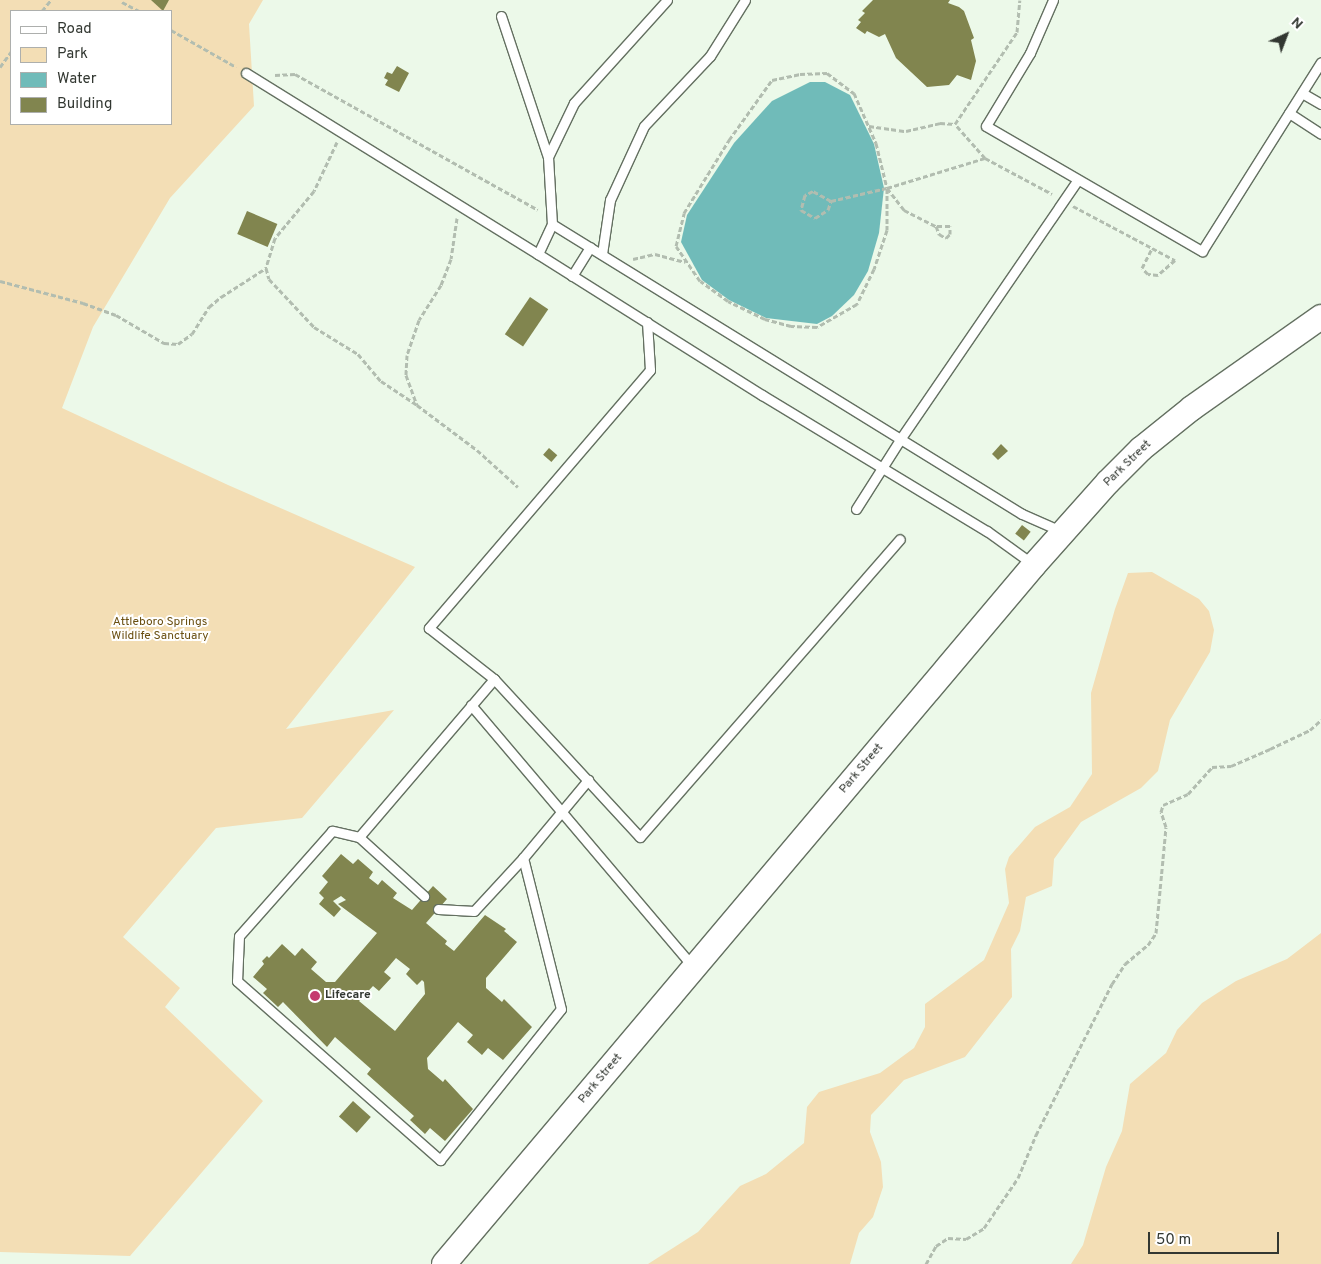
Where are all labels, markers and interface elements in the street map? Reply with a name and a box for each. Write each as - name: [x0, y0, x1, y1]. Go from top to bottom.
- legend: [10, 10, 172, 125]
- north arrow: [1261, 10, 1311, 60]
- text: N: [1287, 14, 1306, 33]
- text: Road: [57, 20, 92, 39]
- text: Park: [57, 45, 88, 64]
- text: Water: [57, 70, 96, 89]
- text: Building: [57, 95, 112, 114]
- street label: Park Street: [1101, 438, 1155, 490]
- park label: Attleboro Springs Wildlife Sanctuary: [111, 616, 209, 644]
- street label: Park Street: [837, 741, 887, 797]
- place label: Lifecare: [325, 989, 371, 1003]
- marker: Lifecare: [309, 990, 321, 1002]
- street label: Park Street: [576, 1051, 626, 1107]
- scale bar: [1151, 1222, 1282, 1254]
- text: 50 m: [1156, 1231, 1191, 1250]

